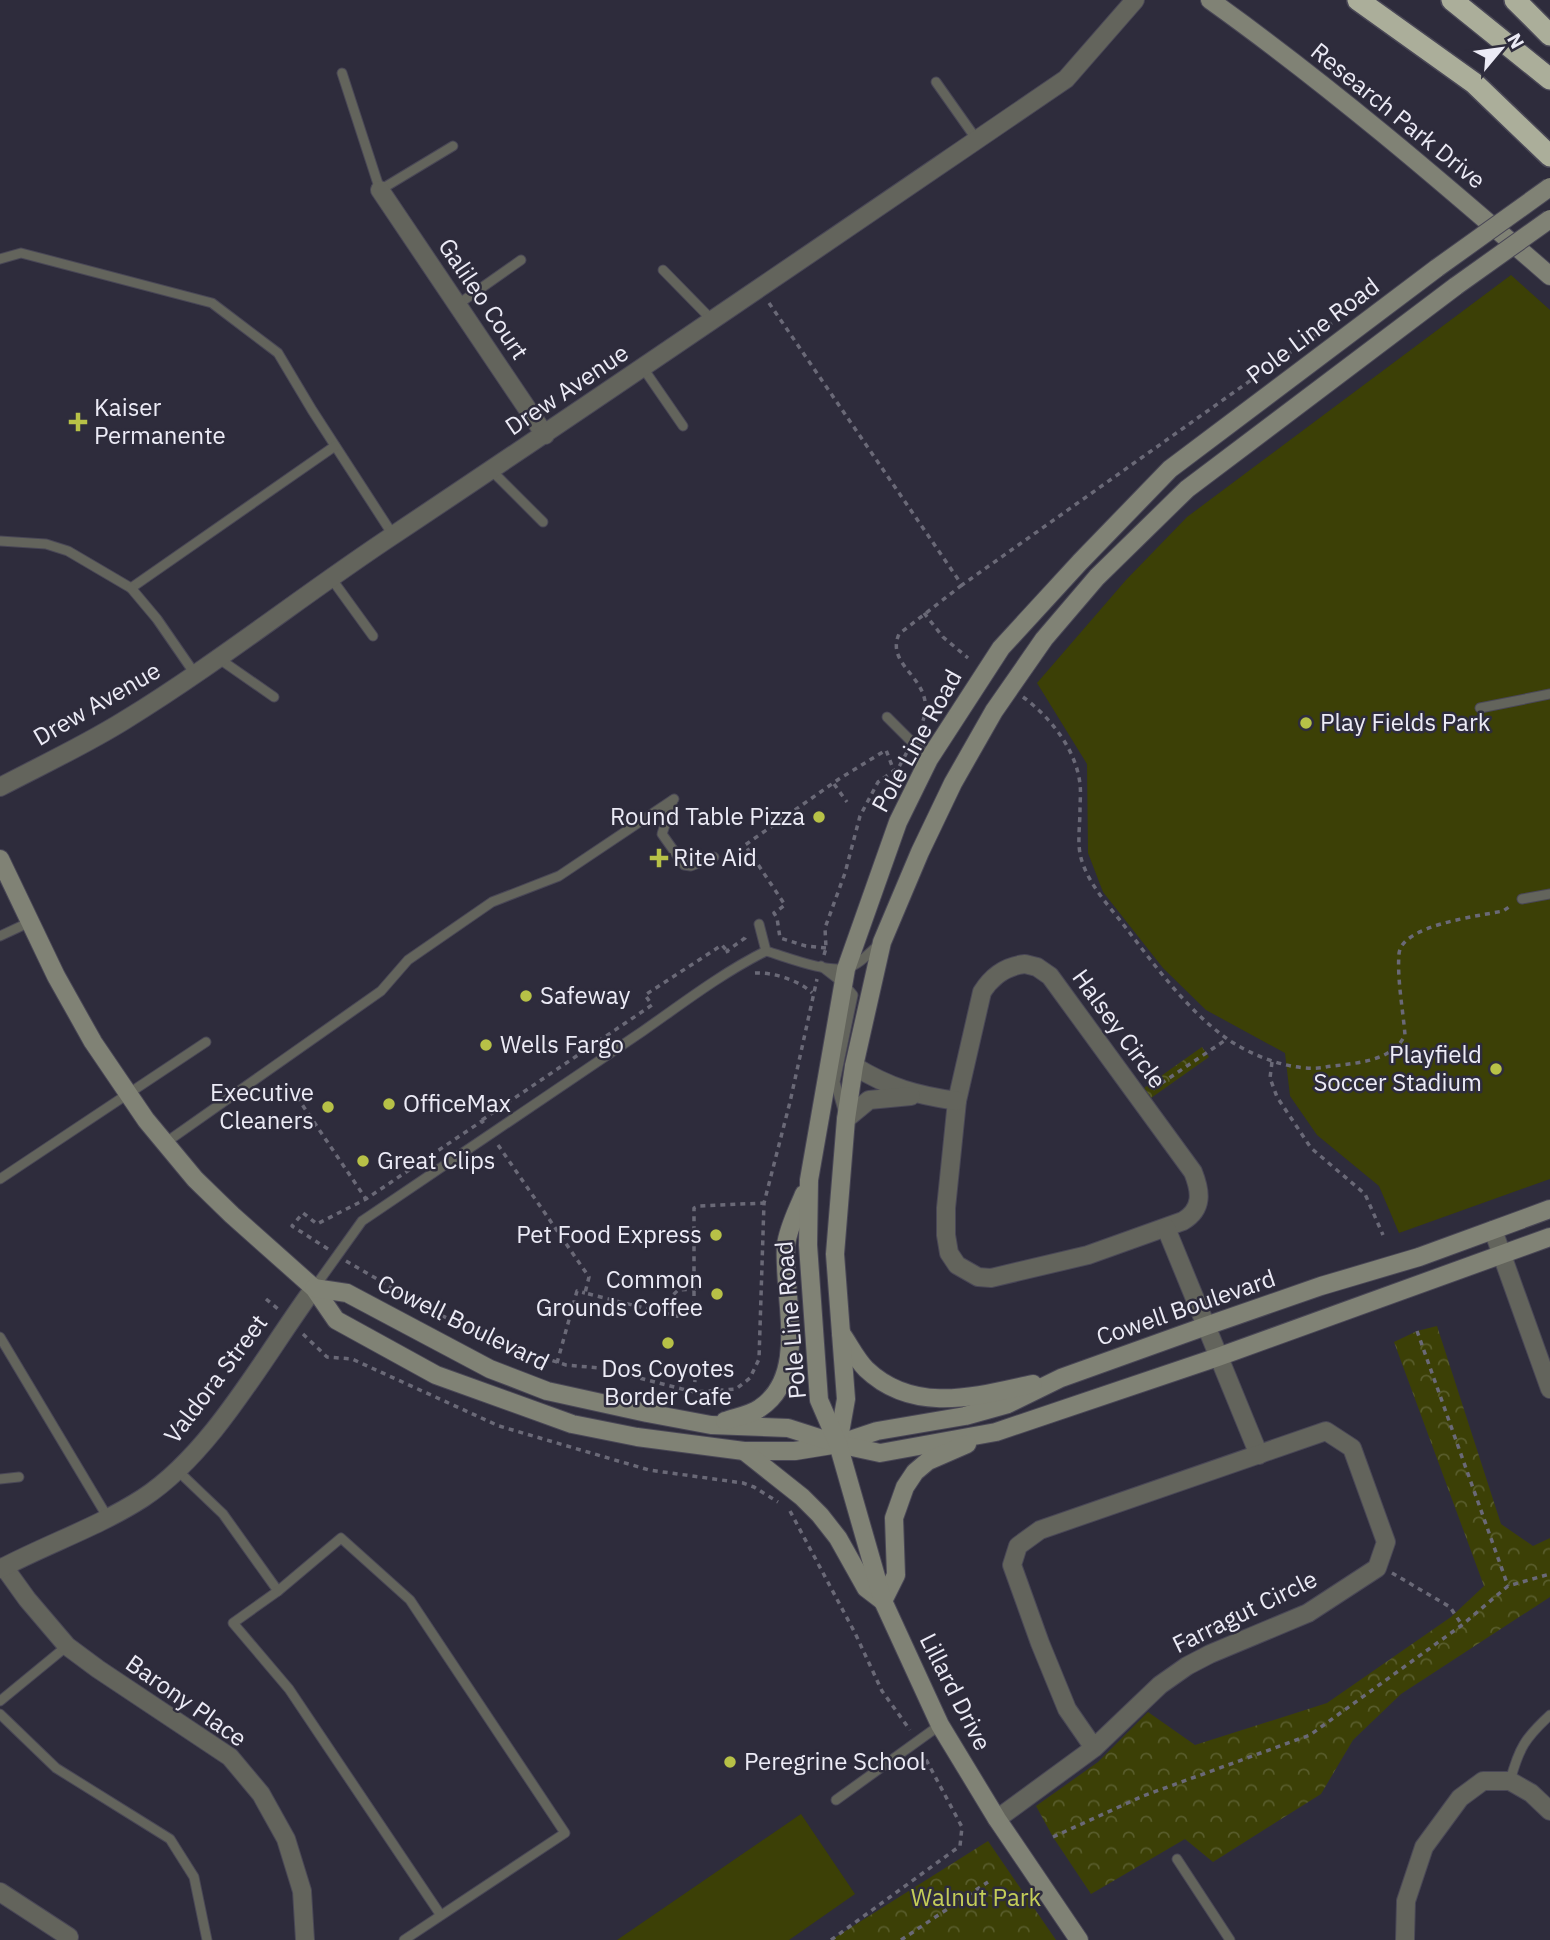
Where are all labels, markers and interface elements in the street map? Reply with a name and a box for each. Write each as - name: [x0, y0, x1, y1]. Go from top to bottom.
- north arrow: [1466, 14, 1536, 84]
- text: N: [1502, 29, 1530, 53]
- street label: Research Park Drive: [1305, 35, 1493, 196]
- street label: Galileo Court: [431, 231, 536, 365]
- street label: Pole Line Road: [1239, 270, 1385, 391]
- street label: Drew Avenue: [499, 336, 634, 442]
- place label: Kaiser Permanente: [94, 391, 226, 451]
- marker: Kaiser Permanente: [68, 412, 88, 432]
- street label: Drew Avenue: [27, 654, 166, 753]
- street label: Pole Line Road: [864, 663, 969, 818]
- place label: Play Fields Park: [1320, 706, 1491, 738]
- marker: Play Fields Park: [1298, 715, 1314, 731]
- place label: Round Table Pizza: [610, 800, 805, 832]
- marker: Round Table Pizza: [811, 809, 827, 825]
- place label: Rite Aid: [673, 841, 757, 873]
- marker: Rite Aid: [651, 850, 667, 866]
- street label: Halsey Circle: [1066, 962, 1174, 1094]
- place label: Safeway: [540, 979, 630, 1011]
- marker: Safeway: [518, 988, 534, 1004]
- place label: Wells Fargo: [500, 1028, 624, 1060]
- marker: Wells Fargo: [478, 1037, 494, 1053]
- place label: Playfield Soccer Stadium: [1313, 1038, 1482, 1098]
- marker: Playfield Soccer Stadium: [1488, 1061, 1504, 1077]
- place label: Executive Cleaners: [210, 1076, 314, 1136]
- place label: OfficeMax: [403, 1087, 511, 1119]
- marker: OfficeMax: [381, 1096, 397, 1112]
- marker: Executive Cleaners: [320, 1099, 336, 1115]
- place label: Great Clips: [377, 1144, 496, 1176]
- marker: Great Clips: [355, 1153, 371, 1169]
- place label: Pet Food Express: [516, 1218, 702, 1250]
- marker: Pet Food Express: [708, 1227, 724, 1243]
- street label: Pole Line Road: [767, 1240, 813, 1400]
- street label: Cowell Boulevard: [1092, 1261, 1280, 1353]
- place label: Common Grounds Coffee: [536, 1263, 703, 1323]
- street label: Cowell Boulevard: [372, 1267, 555, 1378]
- marker: Common Grounds Coffee: [709, 1286, 725, 1302]
- street label: Valdora Street: [156, 1307, 274, 1449]
- marker: Dos Coyotes Border Cafe: [660, 1335, 676, 1351]
- place label: Dos Coyotes Border Cafe: [601, 1352, 735, 1412]
- street label: Farragut Circle: [1167, 1562, 1322, 1660]
- street label: Lillard Drive: [913, 1627, 999, 1756]
- street label: Barony Place: [120, 1647, 253, 1754]
- place label: Peregrine School: [744, 1745, 926, 1777]
- marker: Peregrine School: [722, 1754, 738, 1770]
- park label: Walnut Park: [911, 1881, 1042, 1913]

